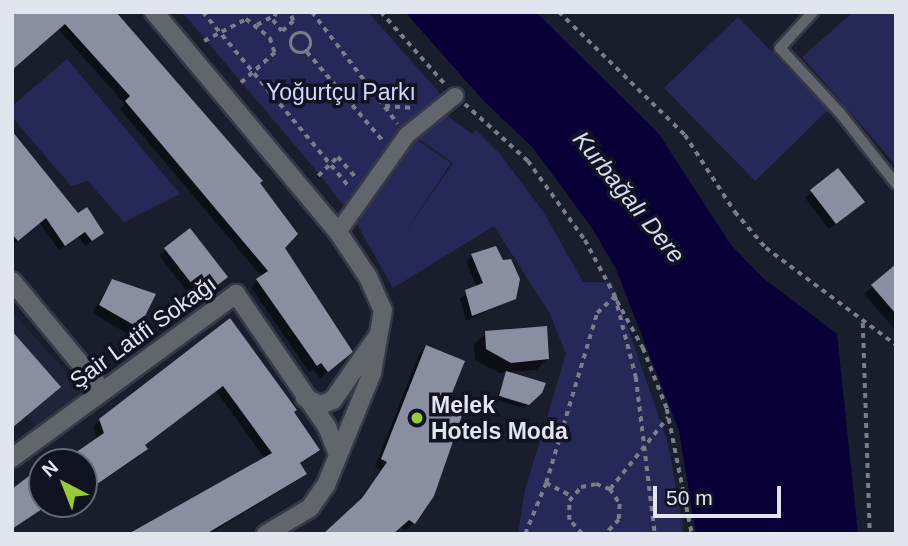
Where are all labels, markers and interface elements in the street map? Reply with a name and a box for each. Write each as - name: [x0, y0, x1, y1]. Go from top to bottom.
- park label: Yoğurtçu Parkı: [266, 78, 416, 106]
- water label: Kurbağalı Dere: [567, 125, 691, 269]
- street label: Şair Latifi Sokağı: [65, 270, 221, 394]
- place label: Melek Hotels Moda: [431, 391, 568, 445]
- marker: Melek Hotels Moda: [409, 410, 425, 426]
- north arrow: [28, 448, 98, 518]
- text: N: [38, 456, 62, 481]
- scale bar: [656, 472, 784, 516]
- text: 50 m: [666, 486, 713, 509]

